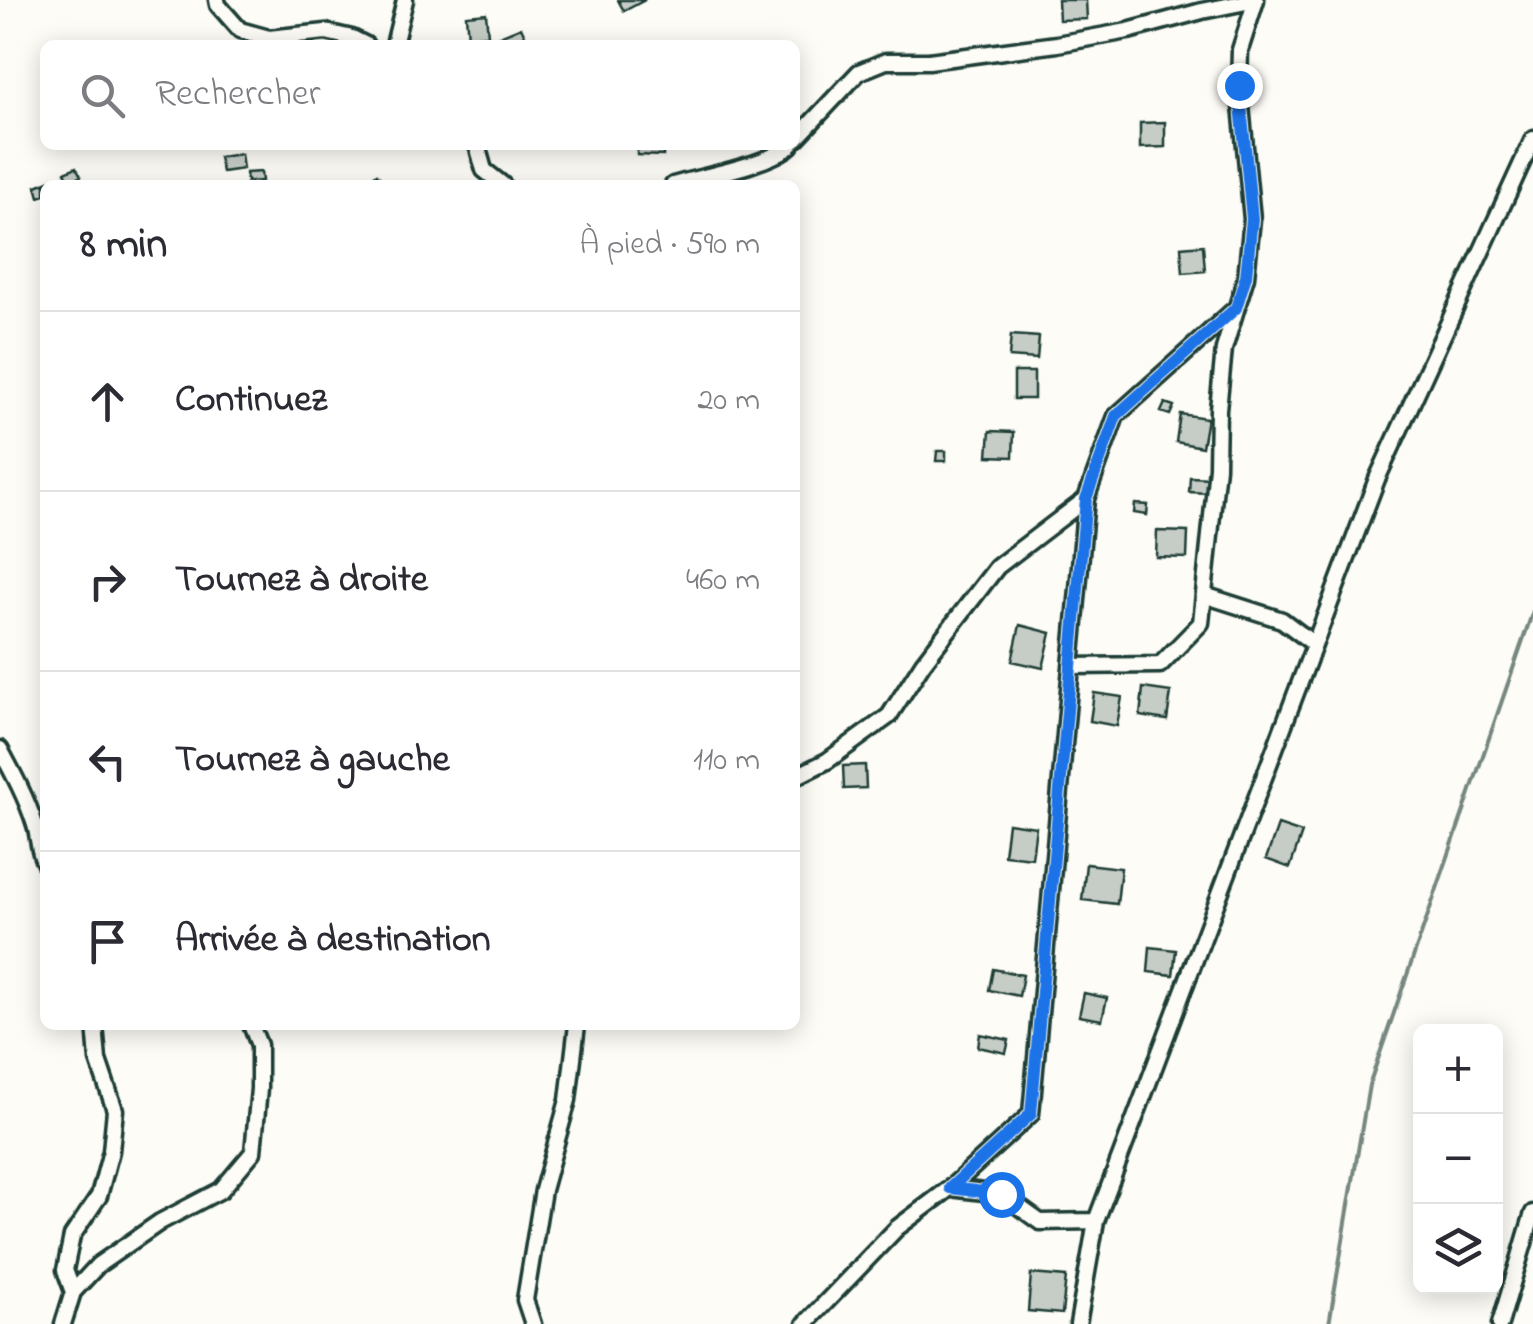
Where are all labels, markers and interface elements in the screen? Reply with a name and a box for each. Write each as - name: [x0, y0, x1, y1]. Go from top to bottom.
- search box: [40, 40, 800, 150]
- route end: [1217, 63, 1263, 109]
- text: Rechercher: [155, 67, 321, 123]
- icon: search: [75, 68, 130, 123]
- text: 8 min: [80, 215, 167, 276]
- text: À pied · 590 m: [579, 222, 760, 269]
- text: Continuez: [175, 373, 327, 429]
- icon: ahead: [80, 374, 135, 429]
- text: 20 m: [697, 378, 760, 425]
- text: Tournez à droite: [175, 553, 428, 609]
- icon: right: [80, 554, 135, 609]
- text: 460 m: [686, 558, 760, 605]
- text: Tournez à gauche: [175, 733, 450, 789]
- icon: left: [80, 734, 135, 789]
- text: 110 m: [693, 738, 760, 785]
- text: Arrivée à destination: [175, 913, 490, 969]
- icon: arrive: [80, 914, 135, 969]
- map controls: [1413, 1024, 1503, 1294]
- button: +: [1413, 1024, 1503, 1114]
- button: −: [1413, 1114, 1503, 1204]
- route start: [979, 1172, 1025, 1218]
- button: layers: [1413, 1204, 1503, 1294]

